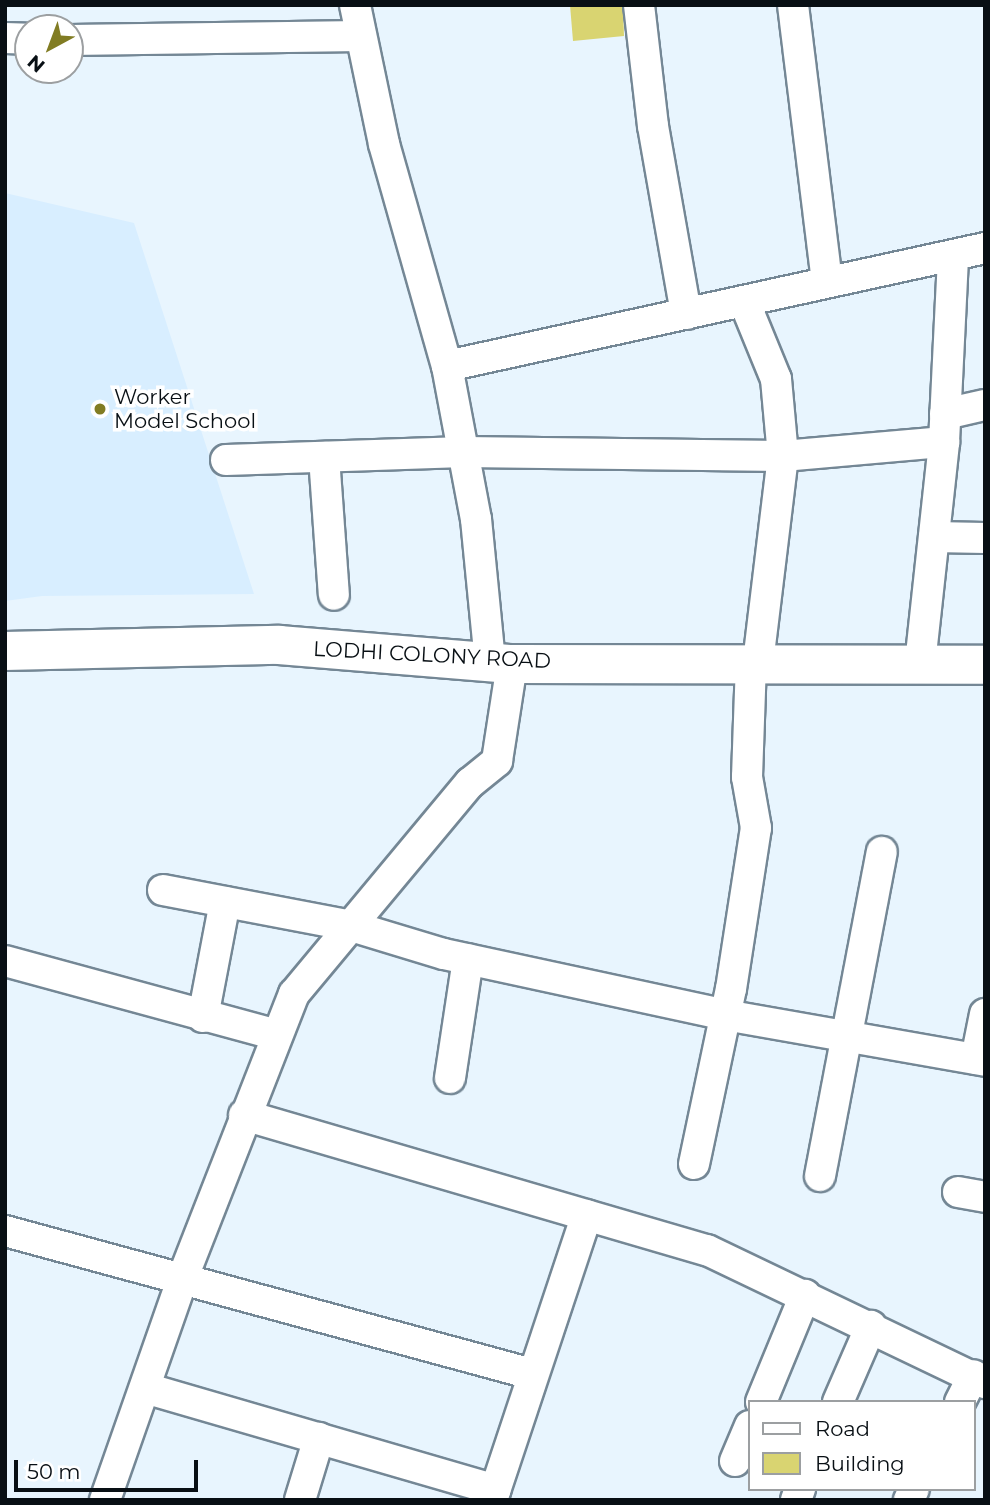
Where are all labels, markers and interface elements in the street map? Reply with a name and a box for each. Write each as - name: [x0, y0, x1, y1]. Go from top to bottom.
- north arrow: [14, 14, 84, 84]
- text: N: [23, 50, 50, 77]
- place label: Worker Model School: [114, 384, 256, 434]
- marker: Worker Model School: [92, 401, 108, 417]
- street label: LODHI COLONY ROAD: [312, 636, 552, 674]
- legend: [748, 1400, 976, 1491]
- text: Road: [815, 1416, 870, 1441]
- scale bar: [18, 1446, 201, 1490]
- text: Building: [815, 1451, 905, 1476]
- text: 50 m: [27, 1459, 81, 1484]

